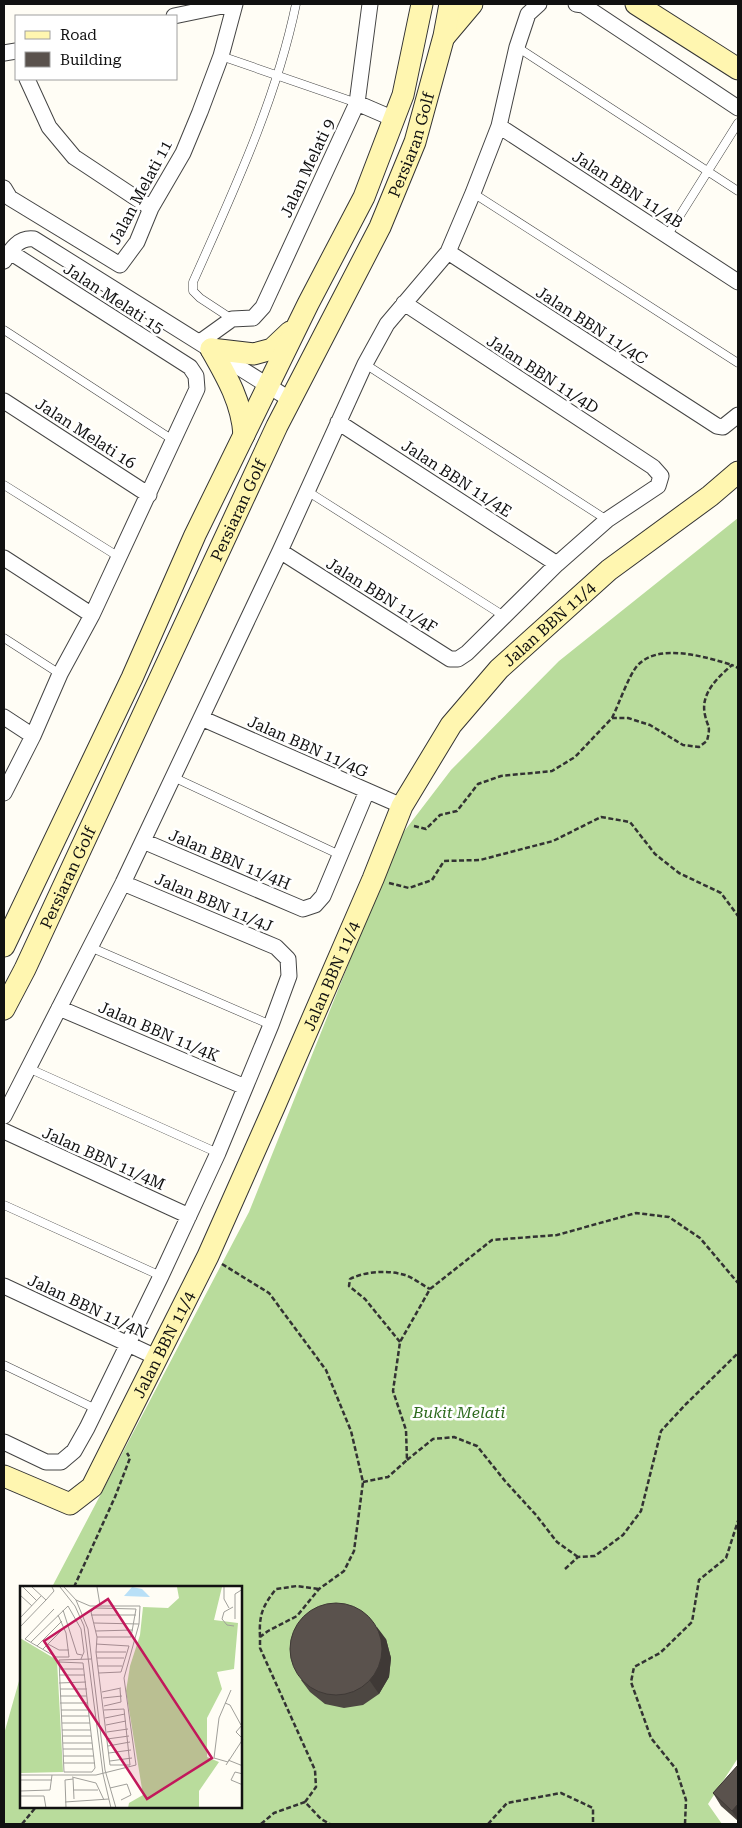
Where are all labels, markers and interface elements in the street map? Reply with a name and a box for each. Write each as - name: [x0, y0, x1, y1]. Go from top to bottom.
- legend: [15, 15, 178, 80]
- text: Road: [60, 26, 97, 44]
- text: Building: [60, 51, 122, 69]
- street label: Persiaran Golf: [384, 89, 438, 200]
- street label: Jalan Melati 9: [276, 116, 339, 221]
- street label: Jalan Melati 11: [105, 137, 176, 248]
- street label: Jalan BBN 11/4B: [569, 147, 687, 232]
- street label: Jalan Melati 15: [60, 259, 167, 338]
- street label: Jalan BBN 11/4C: [533, 282, 651, 368]
- street label: Jalan BBN 11/4D: [483, 331, 602, 418]
- street label: Jalan Melati 16: [32, 394, 139, 473]
- street label: Jalan BBN 11/4E: [398, 436, 515, 521]
- street label: Persiaran Golf: [207, 456, 270, 564]
- street label: Jalan BBN 11/4F: [323, 554, 441, 637]
- street label: Jalan BBN 11/4: [500, 578, 599, 671]
- street label: Jalan BBN 11/4G: [245, 711, 371, 782]
- street label: Persiaran Golf: [36, 823, 100, 932]
- street label: Jalan BBN 11/4H: [166, 825, 294, 894]
- street label: Jalan BBN 11/4J: [152, 869, 276, 936]
- street label: Jalan BBN 11/4: [299, 918, 364, 1034]
- street label: Jalan BBN 11/4K: [96, 998, 222, 1066]
- street label: Jalan BBN 11/4M: [39, 1123, 168, 1194]
- street label: Jalan BBN 11/4N: [25, 1270, 151, 1343]
- street label: Jalan BBN 11/4: [129, 1288, 199, 1401]
- park label: Bukit Melati: [412, 1403, 505, 1422]
- inset map: [20, 1586, 242, 1808]

